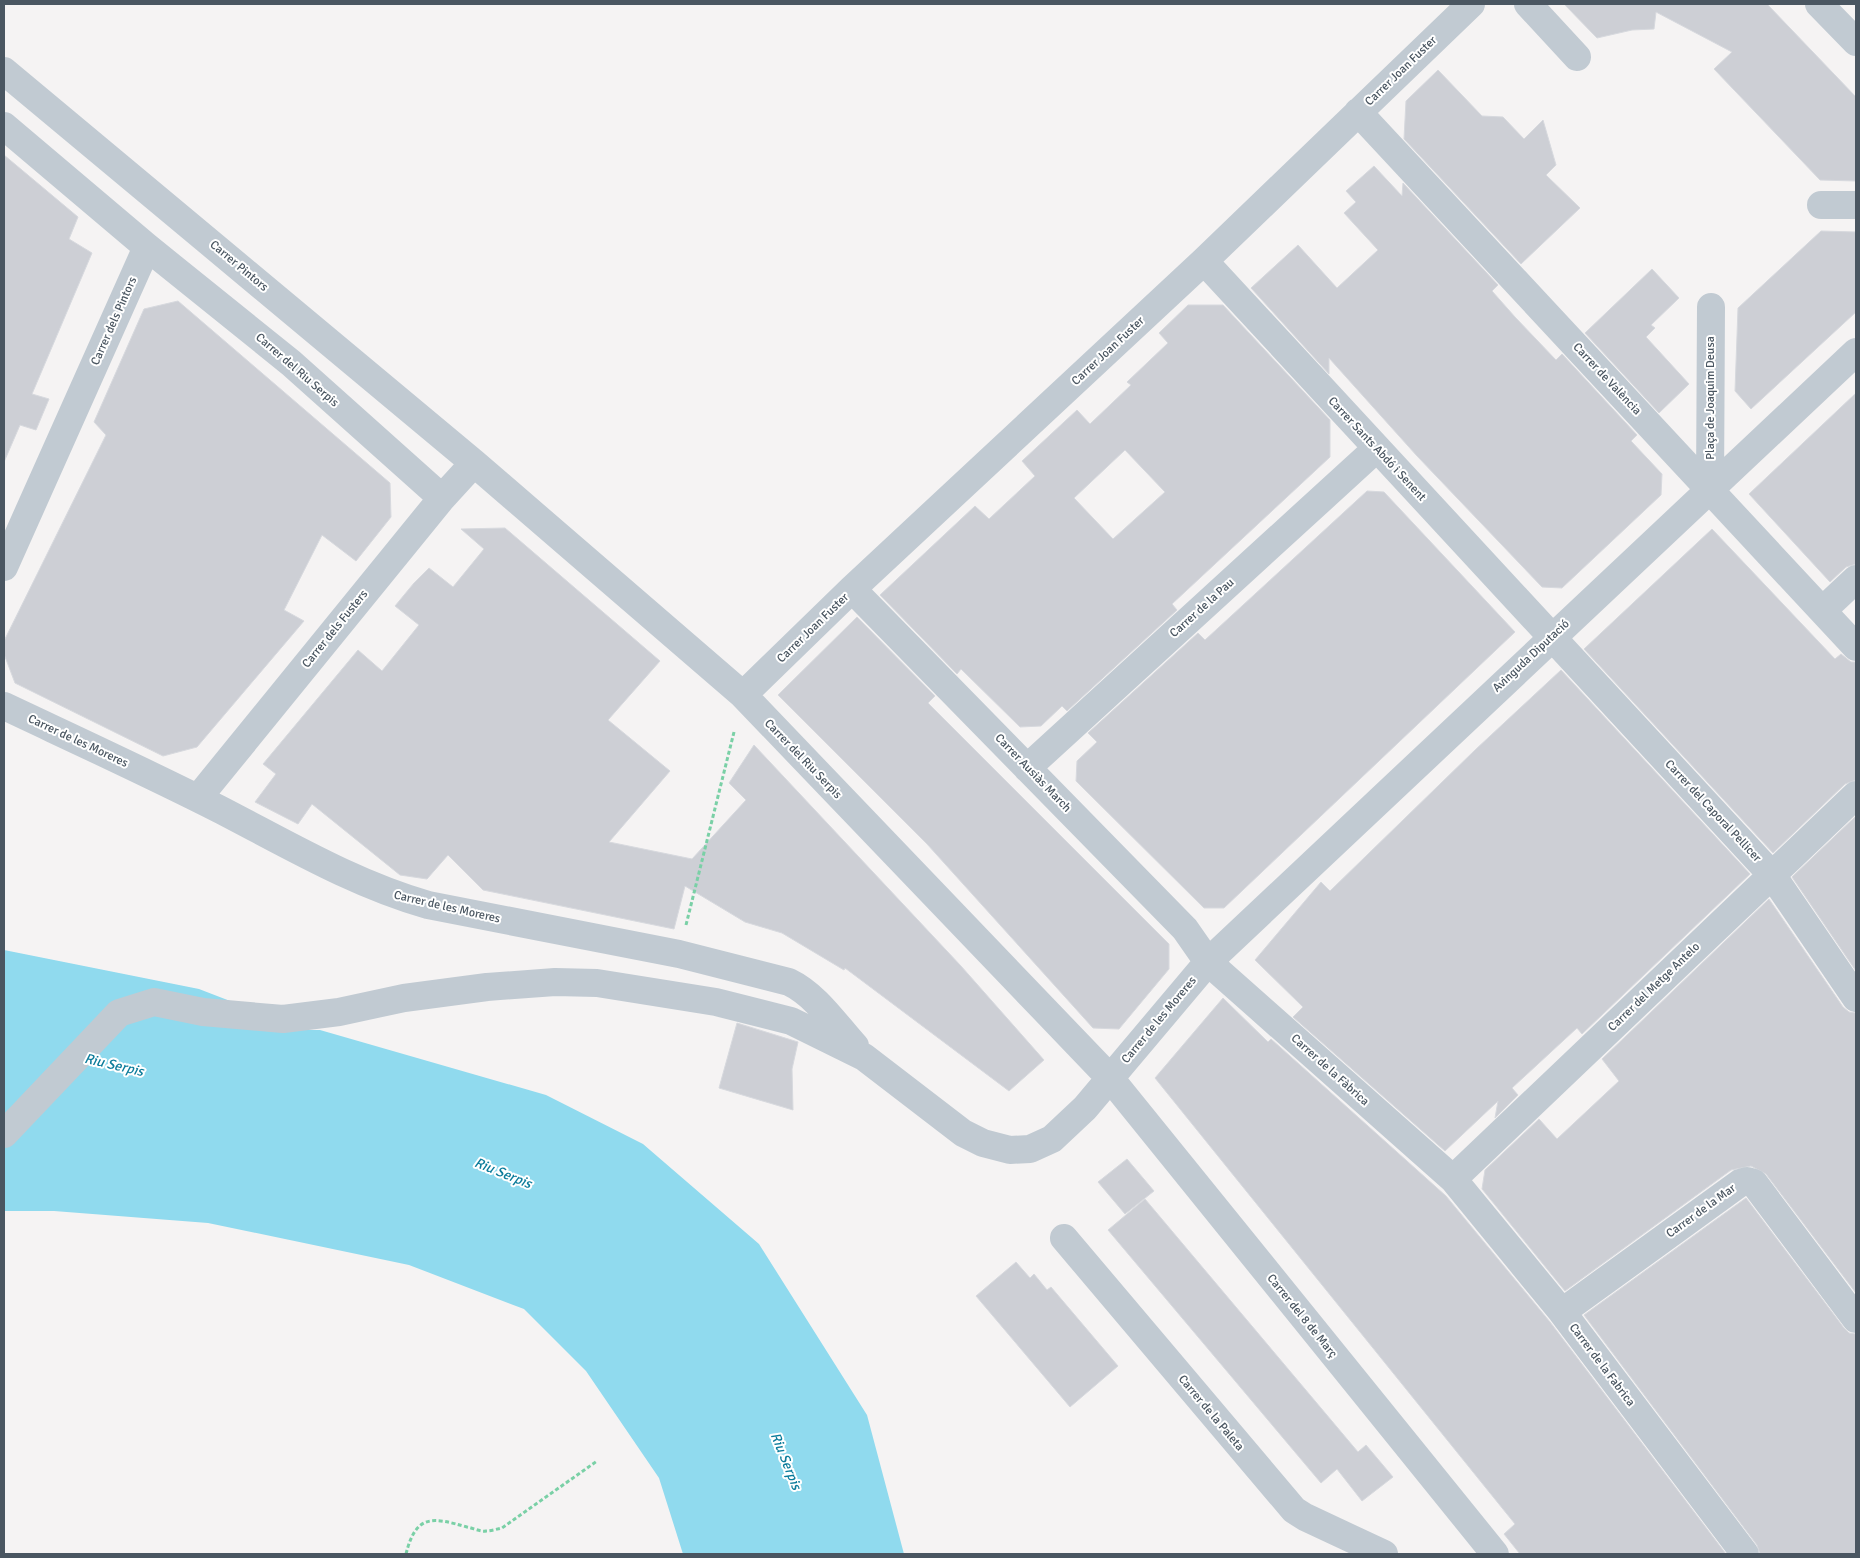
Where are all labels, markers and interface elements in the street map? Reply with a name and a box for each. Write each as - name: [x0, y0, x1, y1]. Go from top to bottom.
- street label: Carrer Joan Fuster: [1362, 33, 1440, 109]
- street label: Carrer Pintors: [207, 237, 271, 295]
- street label: Carrer dels Pintors: [88, 274, 140, 368]
- street label: Carrer Joan Fuster: [1068, 313, 1148, 389]
- street label: Carrer del Riu Serpis: [252, 330, 342, 410]
- street label: Plaça de Joaquim Deusa: [1703, 336, 1718, 460]
- street label: Carrer de València: [1570, 340, 1644, 418]
- street label: Carrer Sants Abdó i Senent: [1325, 394, 1429, 504]
- street label: Carrer de la Pau: [1167, 575, 1237, 641]
- street label: Carrer dels Fusters: [299, 587, 371, 671]
- street label: Carrer Joan Fuster: [774, 590, 852, 666]
- street label: Avinguda Diputació: [1489, 617, 1573, 695]
- street label: Carrer de les Moreres: [26, 711, 130, 771]
- street label: Carrer del Riu Serpis: [761, 716, 845, 802]
- street label: Carrer Ausiàs March: [992, 731, 1074, 815]
- street label: Carrer del Caporal Pellicer: [1662, 757, 1765, 866]
- street label: Carrer de les Moreres: [392, 887, 502, 927]
- street label: Carrer del Metge Antelo: [1605, 939, 1703, 1035]
- street label: Carrer de les Moreres: [1118, 974, 1200, 1066]
- street label: Carrer de la Fàbrica: [1288, 1031, 1372, 1109]
- water label: Riu Serpis: [83, 1050, 147, 1080]
- water label: Riu Serpis: [472, 1154, 536, 1193]
- street label: Carrer de la Mar: [1663, 1180, 1739, 1241]
- street label: Carrer del 8 de Març: [1264, 1271, 1341, 1361]
- street label: Carrer de la Fabrica: [1566, 1321, 1638, 1409]
- street label: Carrer de la Paleta: [1175, 1372, 1247, 1454]
- water label: Riu Serpis: [767, 1430, 806, 1494]

